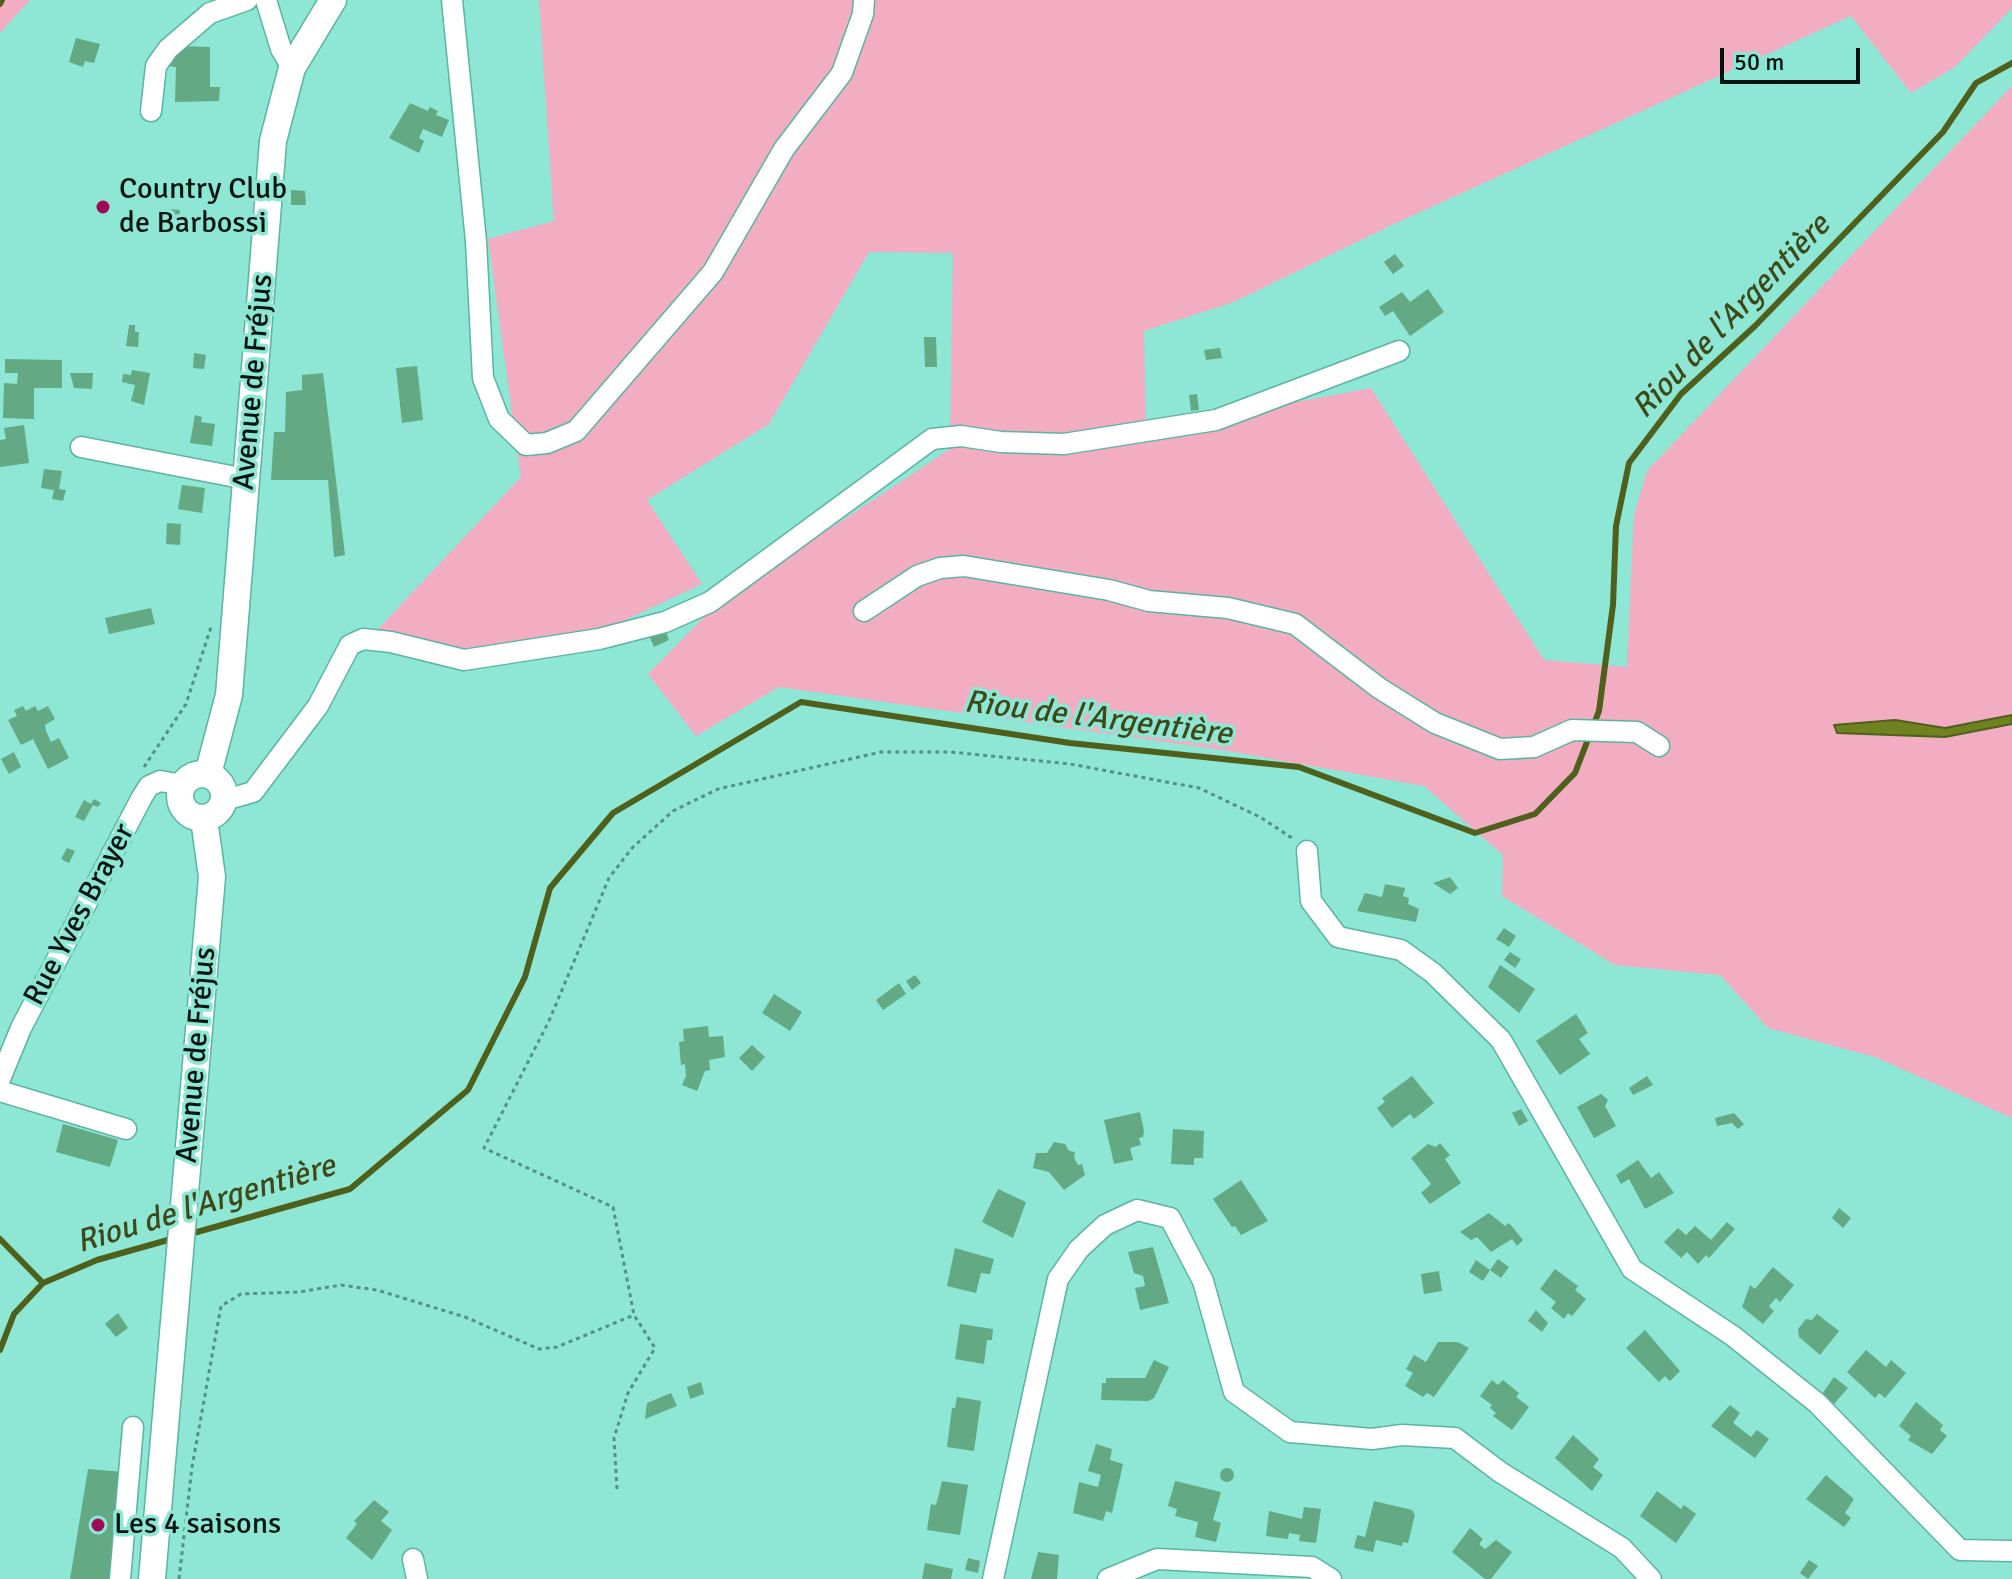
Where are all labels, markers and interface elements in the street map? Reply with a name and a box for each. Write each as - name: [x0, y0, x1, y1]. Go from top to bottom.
- scale bar: [1724, 32, 1864, 82]
- text: 50 m: [1734, 47, 1784, 77]
- place label: Country Club de Barbossi: [119, 172, 287, 242]
- marker: Country Club de Barbossi: [94, 198, 112, 216]
- water label: Riou de l'Argentière: [1625, 207, 1839, 427]
- street label: Avenue de Fréjus: [227, 273, 281, 491]
- water label: Riou de l'Argentière: [962, 684, 1234, 754]
- street label: Rue Yves Brayer: [17, 818, 143, 1012]
- street label: Avenue de Fréjus: [170, 946, 224, 1164]
- water label: Riou de l'Argentière: [72, 1147, 340, 1263]
- place label: Les 4 saisons: [114, 1507, 281, 1543]
- marker: Les 4 saisons: [89, 1516, 107, 1534]

